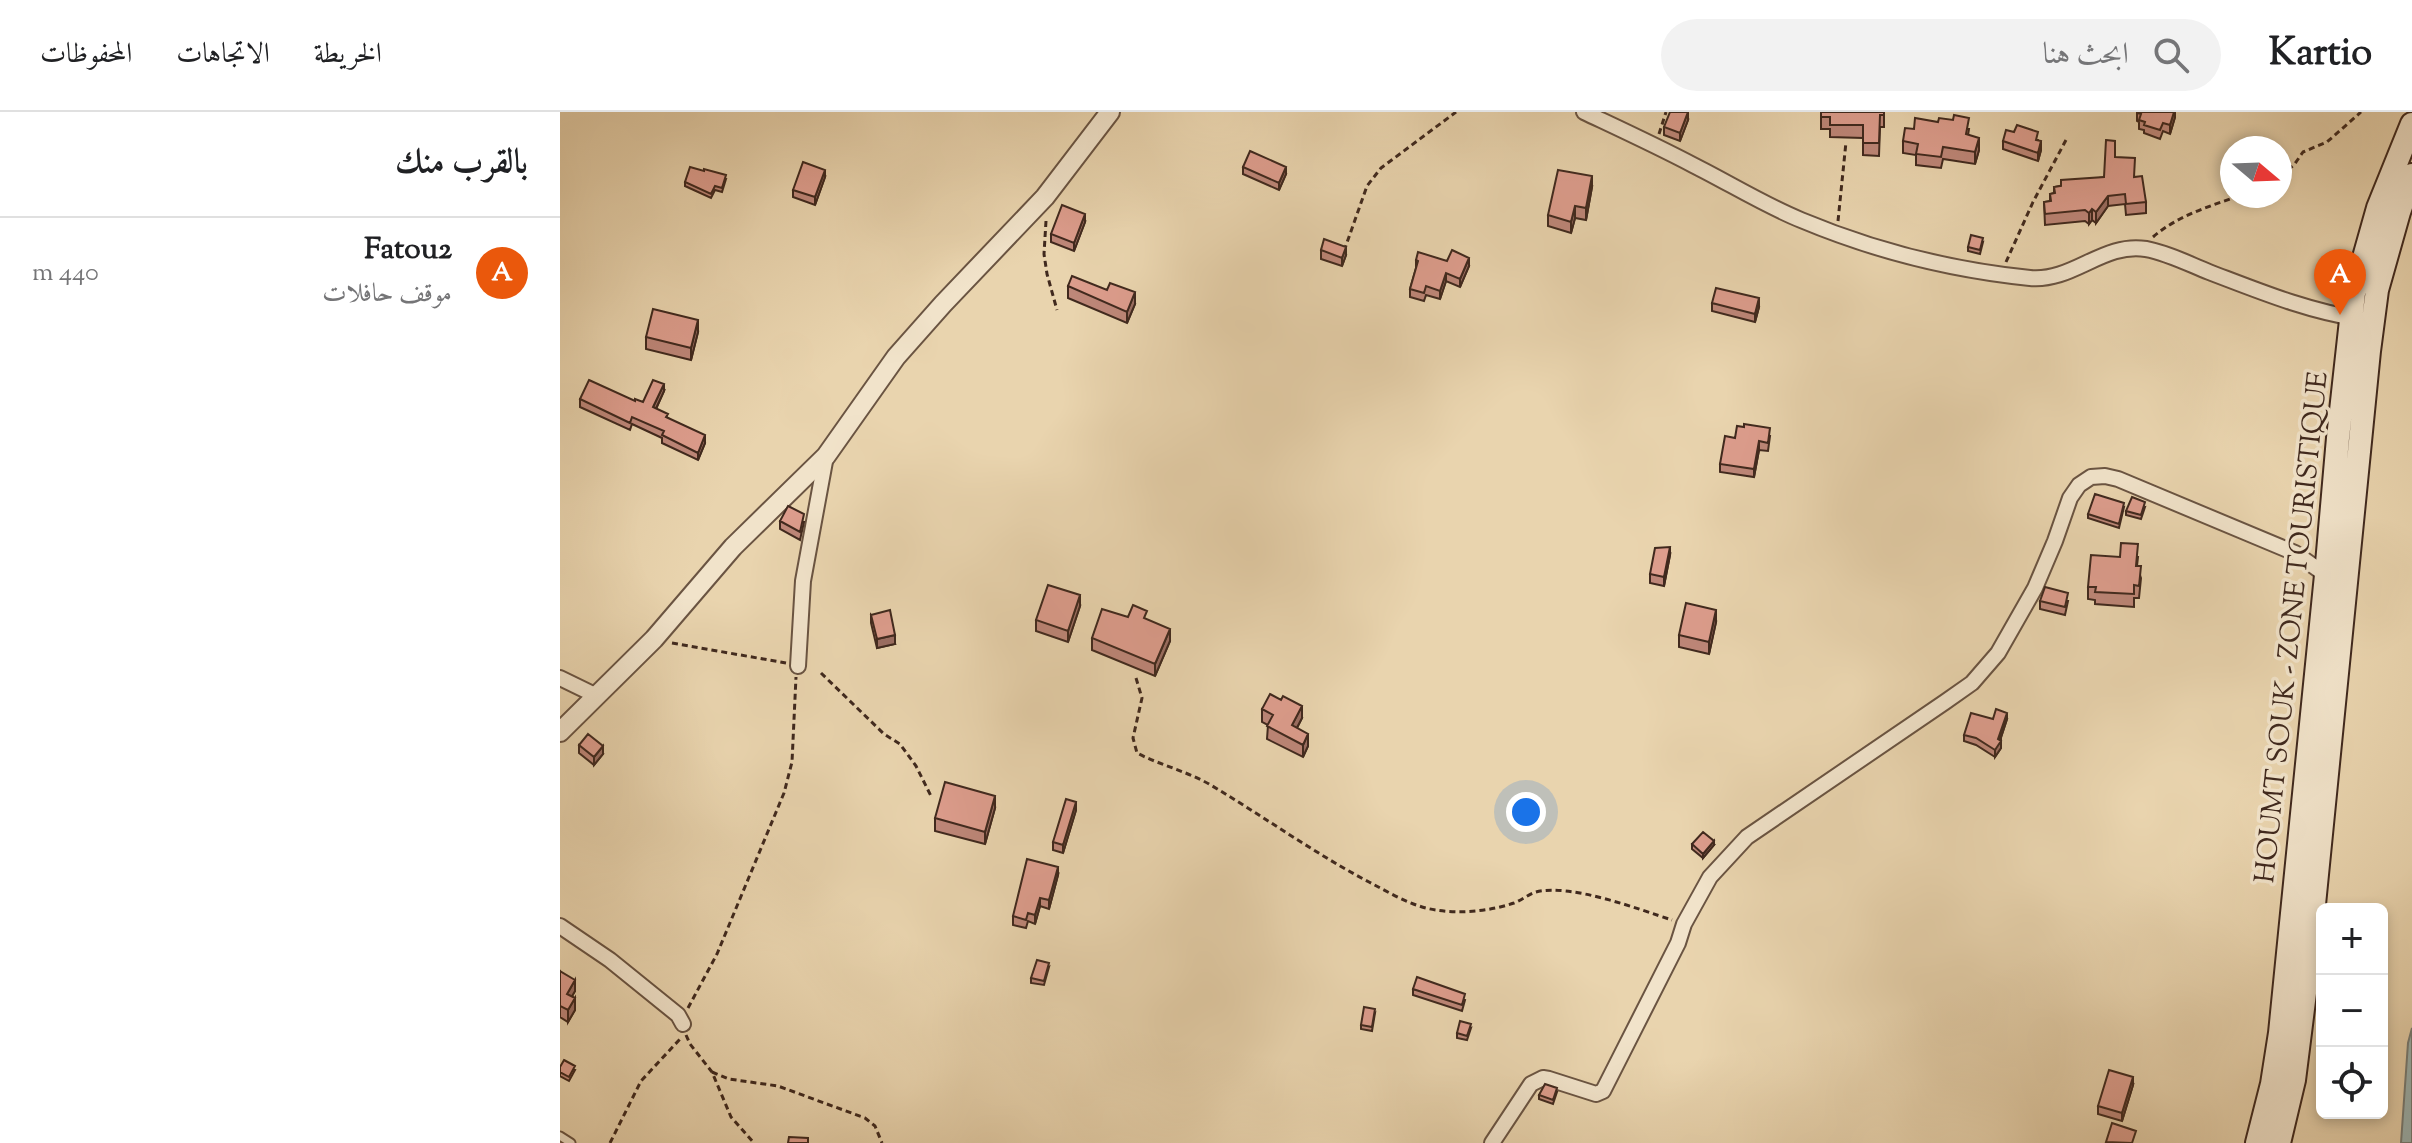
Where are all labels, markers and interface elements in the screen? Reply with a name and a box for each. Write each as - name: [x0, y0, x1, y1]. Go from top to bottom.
- search box: [1661, 19, 2221, 91]
- text: Kartio: [2269, 28, 2372, 82]
- icon: search: [2149, 33, 2193, 77]
- text: ابحث هنا: [2042, 34, 2129, 77]
- text: المحفوظات: [40, 35, 132, 75]
- text: الاتجاهات: [176, 35, 270, 75]
- text: الخريطة: [314, 35, 382, 75]
- north arrow: [2220, 136, 2292, 208]
- text: بالقرب منك: [395, 139, 528, 188]
- text: Fatou2: [364, 229, 452, 272]
- pin: A: [2314, 249, 2366, 315]
- text: 440 m: [32, 255, 99, 292]
- text: A: [491, 255, 513, 292]
- text: موقف حافلات: [322, 276, 452, 313]
- street label: HOUMT SOUK - ZONE TOURISTIQUE: [2246, 369, 2340, 885]
- your location: [1506, 792, 1546, 832]
- map controls: [2316, 903, 2388, 1119]
- button: +: [2316, 903, 2388, 975]
- button: −: [2316, 975, 2388, 1047]
- button: locate: [2316, 1047, 2388, 1119]

